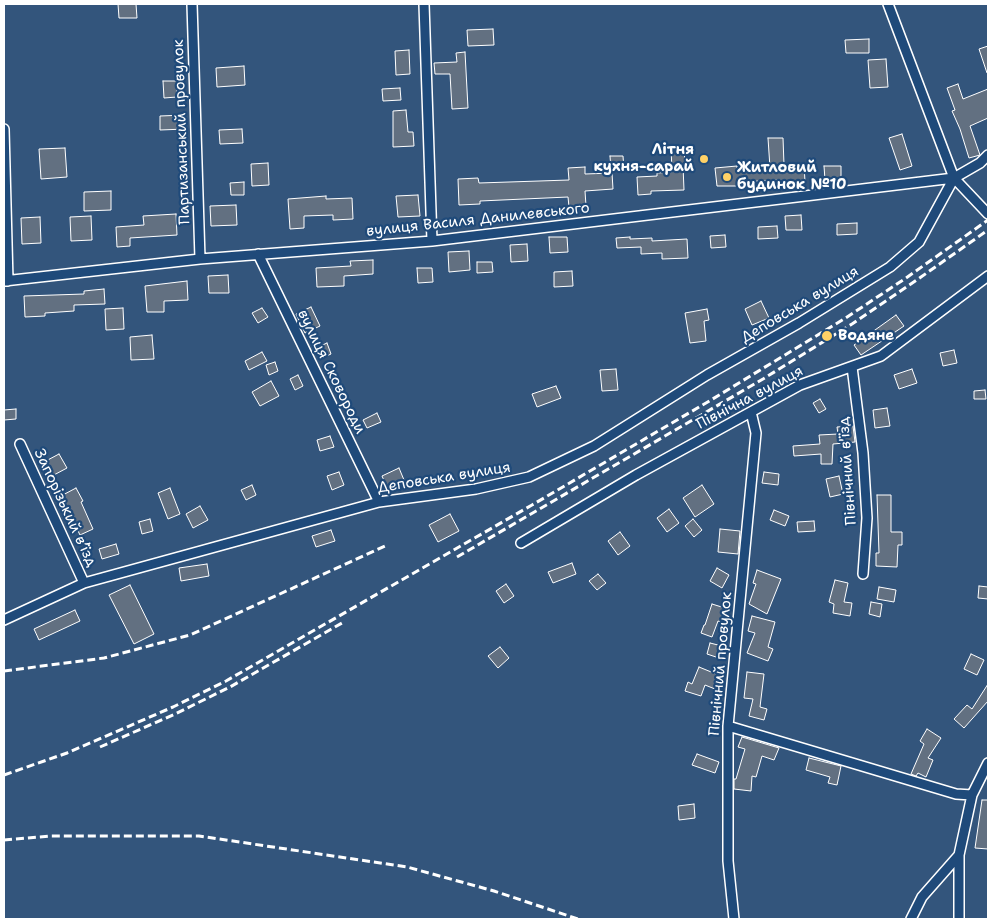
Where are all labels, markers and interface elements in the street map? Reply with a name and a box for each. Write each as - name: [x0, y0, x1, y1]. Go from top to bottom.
- street label: Партизанський провулок: [170, 39, 194, 225]
- place label: Літня кухня-сарай: [593, 141, 694, 176]
- marker: Літня кухня-сарай: [698, 153, 710, 165]
- place label: Житловий будинок №10: [737, 159, 846, 194]
- marker: Житловий будинок №10: [721, 171, 733, 183]
- street label: вулиця Василя Данилевського: [365, 199, 591, 241]
- street label: Деповська вулиця: [738, 263, 862, 347]
- street label: вулиця Сковороди: [293, 307, 369, 437]
- place label: Водяне: [838, 327, 894, 345]
- marker: Водяне: [820, 329, 834, 343]
- street label: Північна вулиця: [694, 362, 806, 434]
- street label: Північний в'їзд: [835, 416, 861, 526]
- street label: Запорізький вʼїзд: [30, 446, 100, 570]
- street label: Деповська вулиця: [376, 459, 512, 497]
- street label: Північний провулок: [706, 591, 736, 737]

